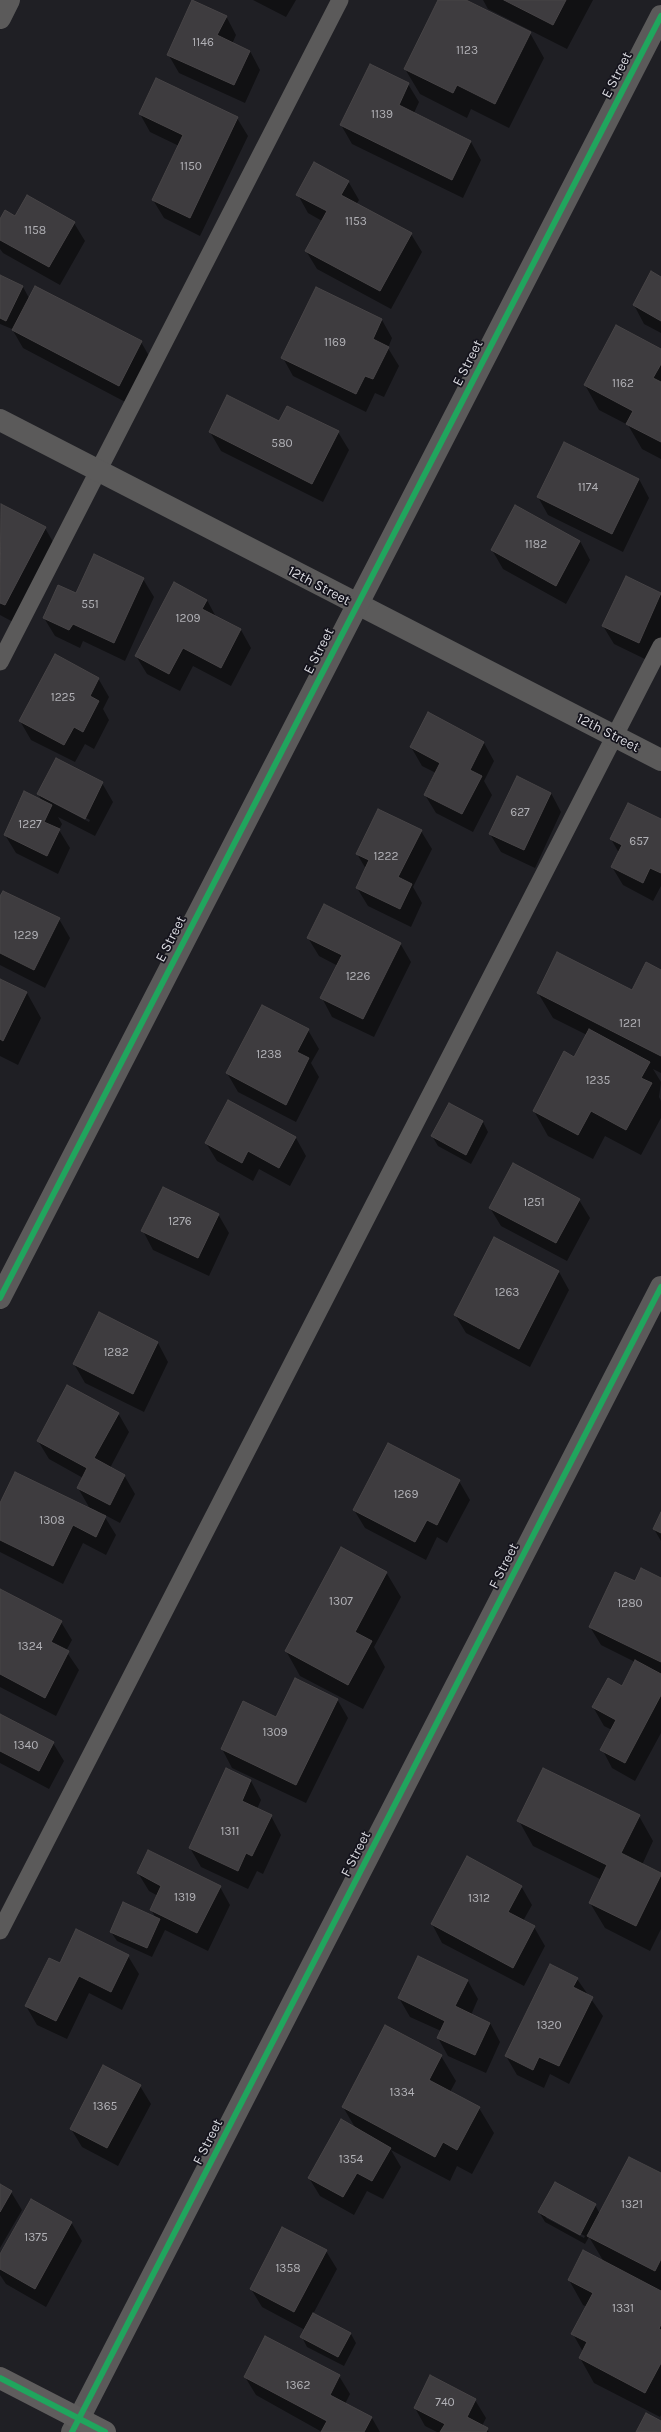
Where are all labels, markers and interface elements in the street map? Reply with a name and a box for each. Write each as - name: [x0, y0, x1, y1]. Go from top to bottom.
- house number: 1146: [192, 36, 214, 50]
- house number: 1123: [456, 44, 478, 58]
- street label: E Street: [598, 49, 636, 101]
- house number: 1139: [371, 108, 393, 122]
- house number: 1150: [180, 160, 202, 174]
- house number: 1153: [345, 215, 367, 229]
- house number: 1158: [24, 224, 46, 238]
- house number: 1169: [324, 336, 346, 350]
- street label: E Street: [449, 337, 487, 389]
- house number: 1162: [612, 377, 634, 391]
- house number: 580: [271, 437, 293, 451]
- house number: 1174: [578, 481, 598, 495]
- house number: 1182: [525, 538, 547, 552]
- street label: 12th Street: [285, 563, 353, 609]
- house number: 551: [81, 598, 99, 612]
- house number: 1209: [175, 612, 201, 626]
- street label: E Street: [300, 625, 338, 677]
- house number: 1225: [51, 691, 75, 705]
- street label: 12th Street: [574, 710, 642, 756]
- house number: 627: [510, 806, 530, 820]
- house number: 1227: [18, 818, 42, 832]
- house number: 657: [629, 835, 649, 849]
- house number: 1222: [374, 850, 398, 864]
- street label: E Street: [152, 913, 190, 965]
- house number: 1229: [14, 929, 38, 943]
- house number: 1226: [346, 970, 370, 984]
- house number: 1221: [619, 1017, 641, 1031]
- house number: 1238: [256, 1048, 282, 1062]
- house number: 1235: [586, 1074, 610, 1088]
- house number: 1251: [523, 1196, 545, 1210]
- house number: 1276: [168, 1215, 192, 1229]
- house number: 1263: [495, 1286, 519, 1300]
- house number: 1282: [103, 1346, 129, 1360]
- house number: 1269: [394, 1488, 418, 1502]
- house number: 1308: [39, 1514, 65, 1528]
- street label: F Street: [485, 1540, 523, 1592]
- house number: 1307: [329, 1595, 353, 1609]
- house number: 1280: [617, 1597, 643, 1611]
- house number: 1324: [18, 1640, 42, 1654]
- house number: 1309: [262, 1726, 288, 1740]
- house number: 1340: [14, 1739, 38, 1753]
- house number: 1311: [221, 1825, 239, 1839]
- street label: F Street: [337, 1828, 375, 1880]
- house number: 1319: [174, 1891, 196, 1905]
- house number: 1312: [468, 1892, 490, 1906]
- house number: 1320: [536, 2019, 562, 2033]
- house number: 1334: [390, 2086, 414, 2100]
- house number: 1365: [93, 2100, 117, 2114]
- street label: F Street: [189, 2116, 227, 2168]
- house number: 1354: [339, 2153, 363, 2167]
- house number: 1321: [621, 2198, 643, 2212]
- house number: 1375: [24, 2231, 48, 2245]
- house number: 1358: [275, 2262, 301, 2276]
- house number: 1331: [612, 2302, 634, 2316]
- house number: 1362: [286, 2379, 310, 2393]
- house number: 740: [435, 2396, 455, 2410]

